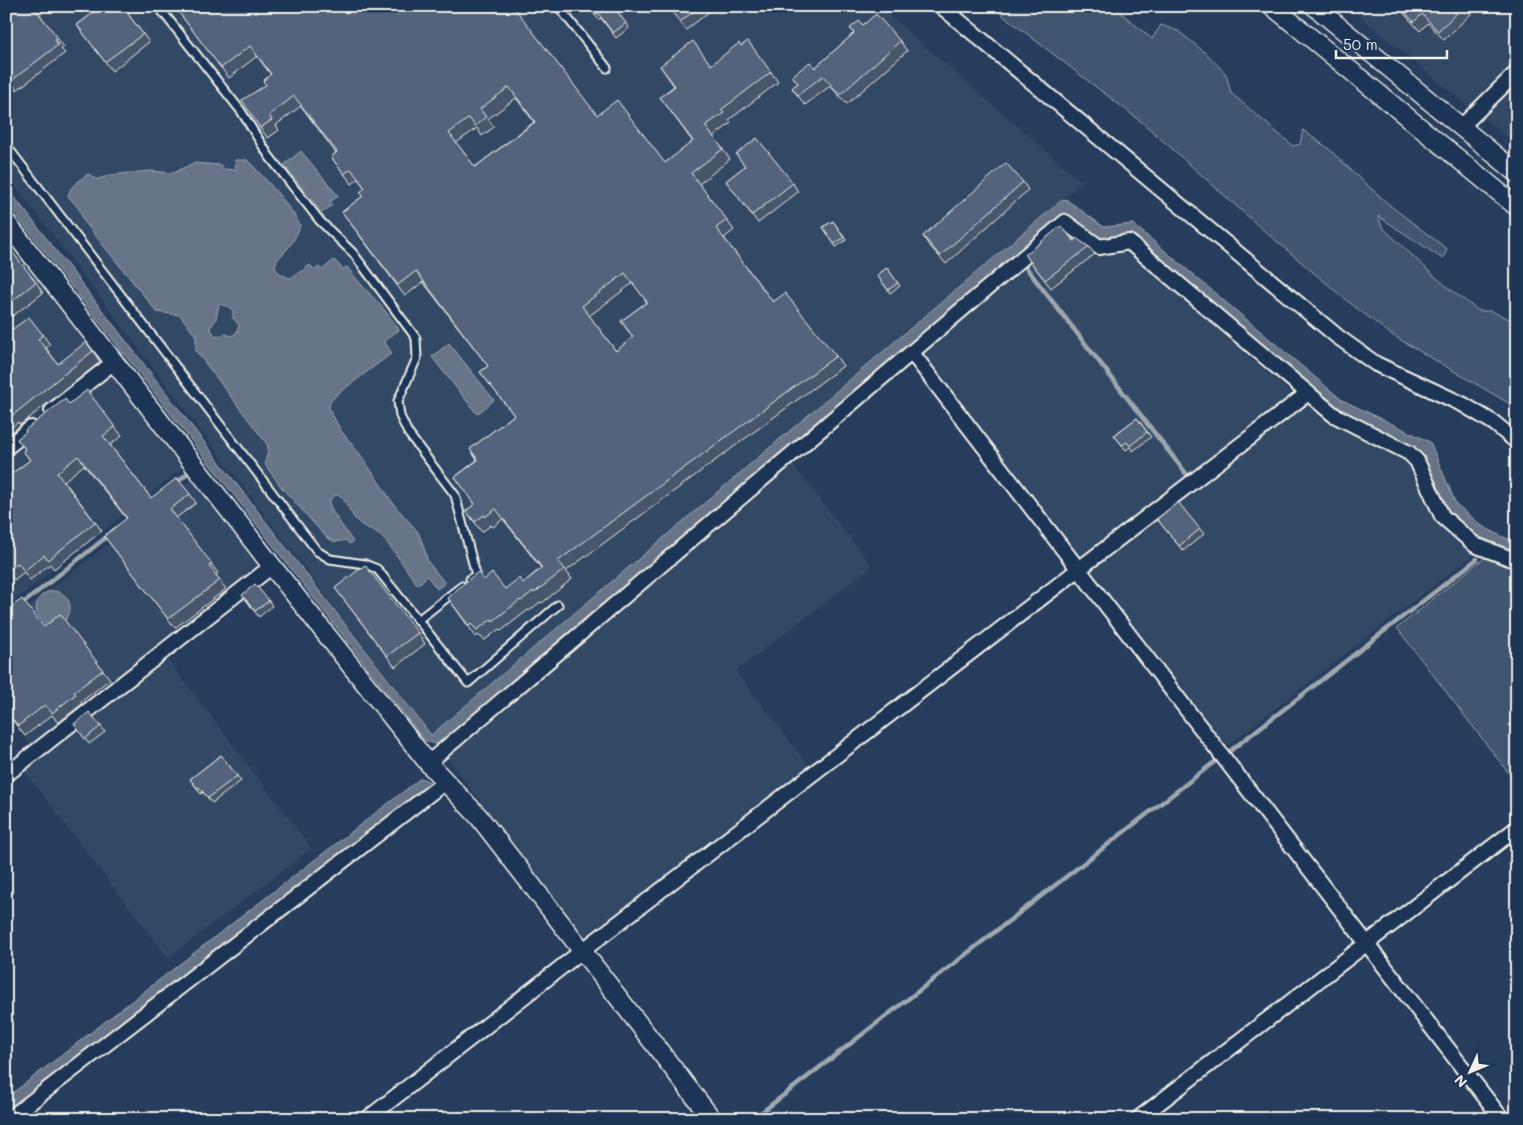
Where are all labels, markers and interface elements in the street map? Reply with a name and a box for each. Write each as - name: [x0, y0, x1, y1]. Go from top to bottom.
- scale bar: [1336, 28, 1447, 60]
- text: 50 m: [1343, 34, 1378, 54]
- north arrow: [1446, 1048, 1496, 1098]
- text: N: [1450, 1071, 1471, 1092]

